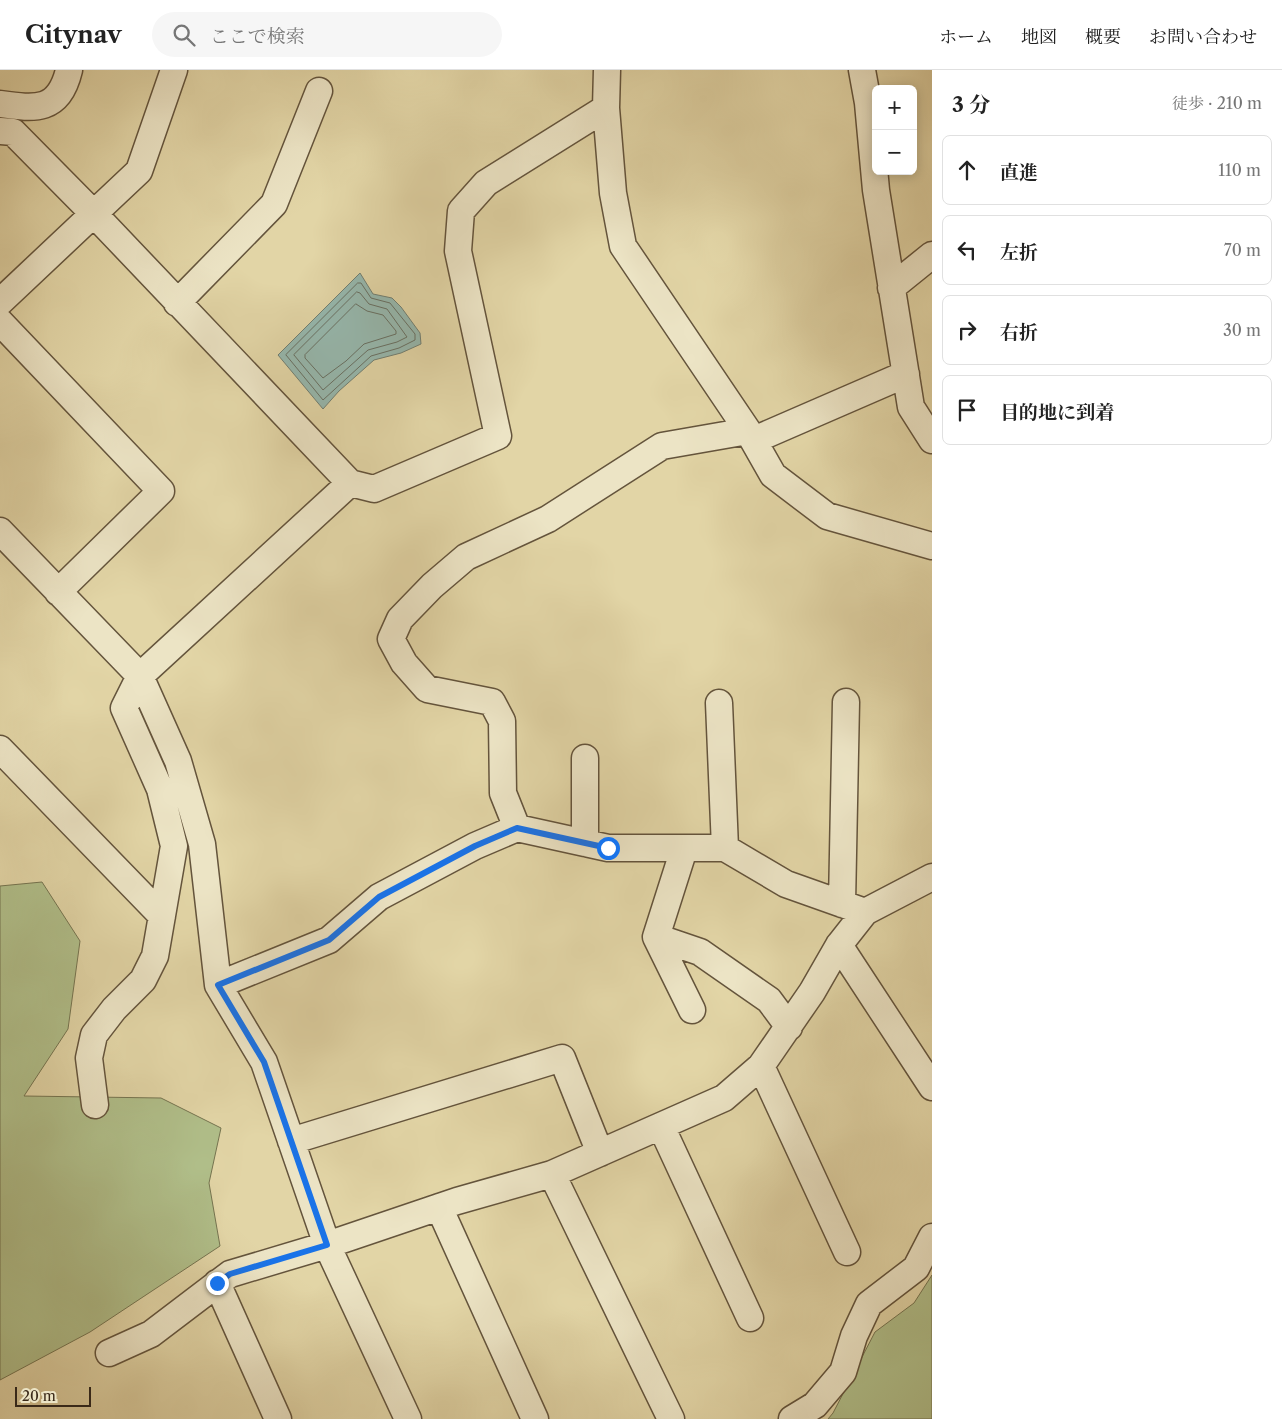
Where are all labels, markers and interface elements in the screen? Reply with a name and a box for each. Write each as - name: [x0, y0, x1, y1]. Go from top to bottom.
- search box: [152, 12, 502, 57]
- text: Citynav: [25, 20, 122, 49]
- icon: search: [170, 21, 198, 49]
- text: ここで検索: [210, 25, 305, 48]
- text: ホーム: [939, 26, 993, 48]
- text: 地図: [1021, 26, 1057, 48]
- text: 概要: [1085, 26, 1121, 48]
- text: お問い合わせ: [1149, 26, 1257, 48]
- map controls: [872, 85, 917, 175]
- button: +: [872, 85, 917, 130]
- text: 3 分: [952, 92, 990, 117]
- text: 徒歩 · 210 m: [1172, 93, 1262, 113]
- button: −: [872, 130, 917, 175]
- icon: ahead: [953, 156, 981, 184]
- text: 110 m: [1218, 160, 1261, 180]
- text: 直進: [1000, 161, 1038, 184]
- icon: left: [953, 236, 981, 264]
- text: 70 m: [1224, 240, 1261, 260]
- text: 左折: [1000, 241, 1038, 264]
- icon: right: [953, 316, 981, 344]
- text: 30 m: [1223, 320, 1261, 340]
- text: 右折: [1000, 321, 1038, 344]
- icon: arrive: [953, 396, 981, 424]
- text: 目的地に到着: [1000, 401, 1114, 424]
- route start: [597, 837, 620, 860]
- route end: [206, 1272, 229, 1295]
- scale bar: [15, 1384, 91, 1407]
- text: 20 m: [22, 1387, 56, 1405]

